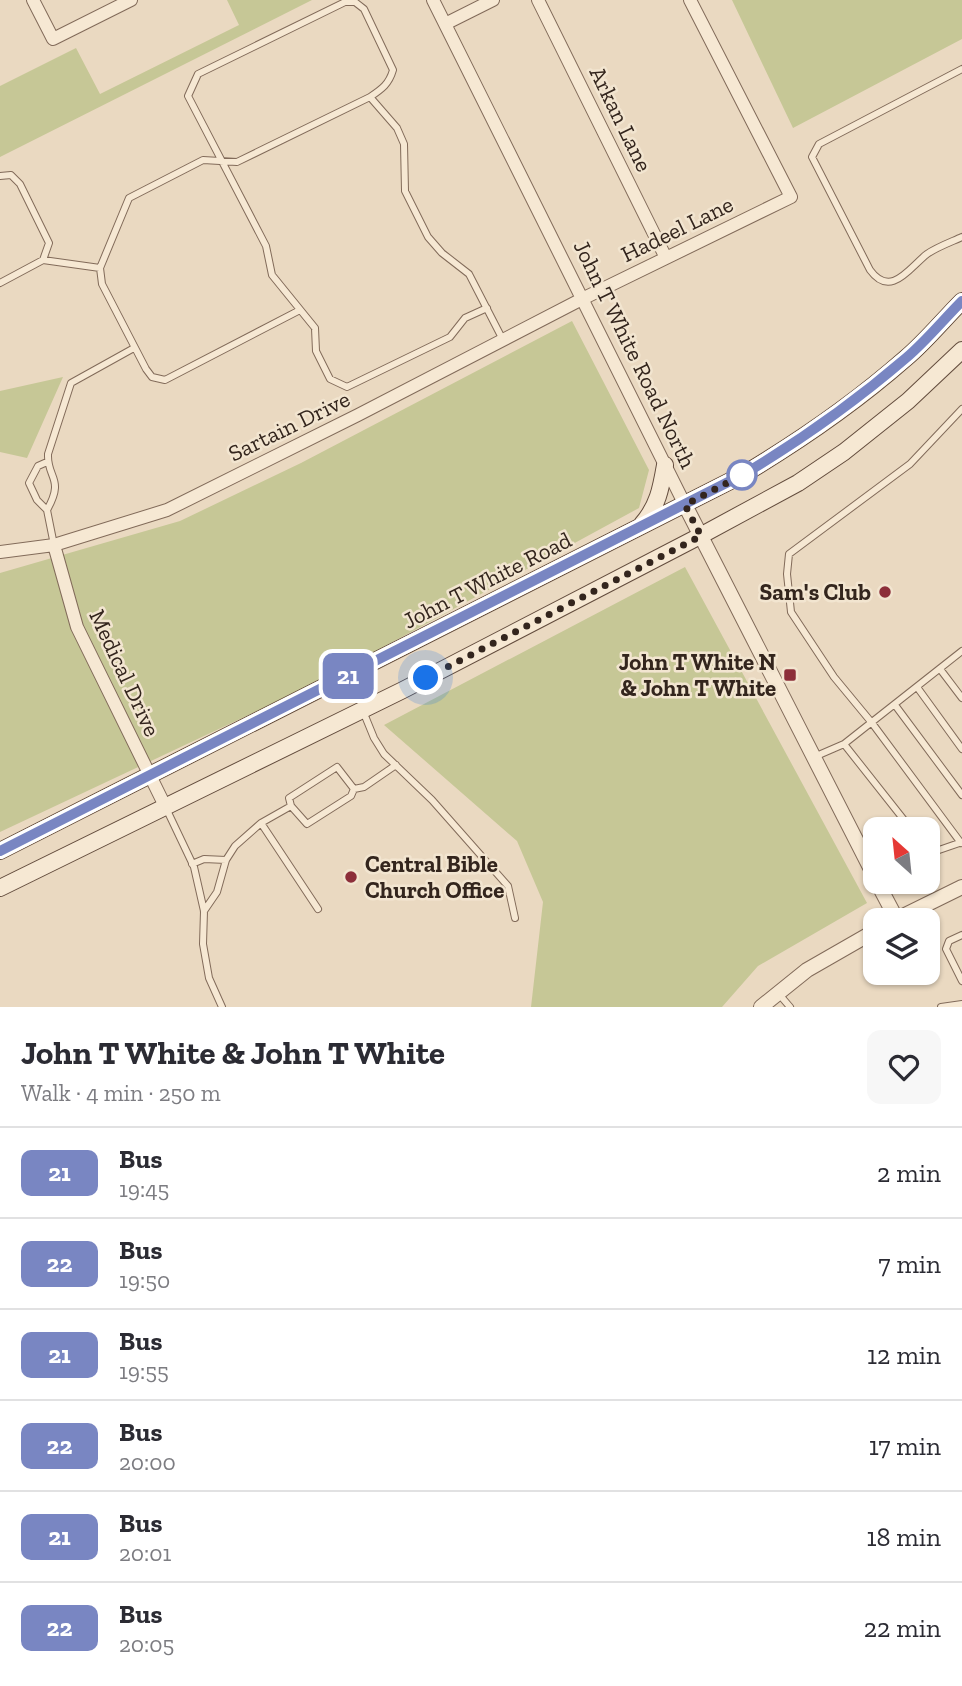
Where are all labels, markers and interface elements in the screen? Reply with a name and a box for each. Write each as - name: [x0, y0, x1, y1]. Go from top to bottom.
- street label: Arkan Lane: [584, 62, 658, 176]
- street label: Hadeel Lane: [616, 190, 738, 268]
- street label: John T White Road North: [568, 235, 702, 473]
- street label: Sartain Drive: [224, 385, 354, 467]
- unlabelled marker: [727, 460, 757, 490]
- street label: John T White Road: [398, 525, 576, 635]
- place label: Sam's Club: [760, 578, 871, 606]
- marker: Sam's Club: [877, 584, 893, 600]
- street label: Medical Drive: [83, 605, 167, 741]
- place label: John T White N & John T White: [619, 648, 776, 702]
- line badge: 21: [316, 653, 380, 699]
- your location: [408, 660, 443, 695]
- text: 21: [337, 661, 359, 690]
- marker: John T White N & John T White: [782, 667, 798, 683]
- north arrow: [863, 817, 940, 894]
- map controls: [863, 817, 940, 985]
- place label: Central Bible Church Office: [365, 850, 504, 904]
- marker: Central Bible Church Office: [343, 869, 359, 885]
- button: layers: [863, 908, 940, 985]
- button: heart: [867, 1030, 941, 1104]
- text: John T White & John T White: [21, 1033, 445, 1072]
- text: Walk · 4 min · 250 m: [21, 1079, 221, 1107]
- text: Bus: [119, 1143, 162, 1175]
- text: 2 min: [877, 1157, 941, 1189]
- text: 21: [48, 1158, 71, 1187]
- text: 19:45: [119, 1175, 169, 1203]
- text: Bus: [119, 1234, 162, 1266]
- text: 7 min: [878, 1248, 941, 1280]
- text: 22: [47, 1249, 72, 1278]
- text: 19:50: [119, 1266, 170, 1294]
- text: Bus: [119, 1325, 162, 1357]
- text: 12 min: [867, 1339, 941, 1371]
- text: 21: [48, 1340, 71, 1369]
- text: 19:55: [119, 1357, 169, 1385]
- text: Bus: [119, 1416, 162, 1448]
- text: 17 min: [869, 1430, 941, 1462]
- text: 22: [47, 1431, 72, 1460]
- text: 20:00: [119, 1448, 176, 1476]
- text: Bus: [119, 1507, 162, 1539]
- text: 18 min: [866, 1521, 941, 1553]
- text: 21: [48, 1522, 71, 1551]
- text: 20:01: [119, 1539, 171, 1567]
- text: Bus: [119, 1598, 162, 1630]
- text: 22 min: [864, 1612, 941, 1644]
- text: 22: [47, 1613, 72, 1642]
- text: 20:05: [119, 1630, 174, 1658]

